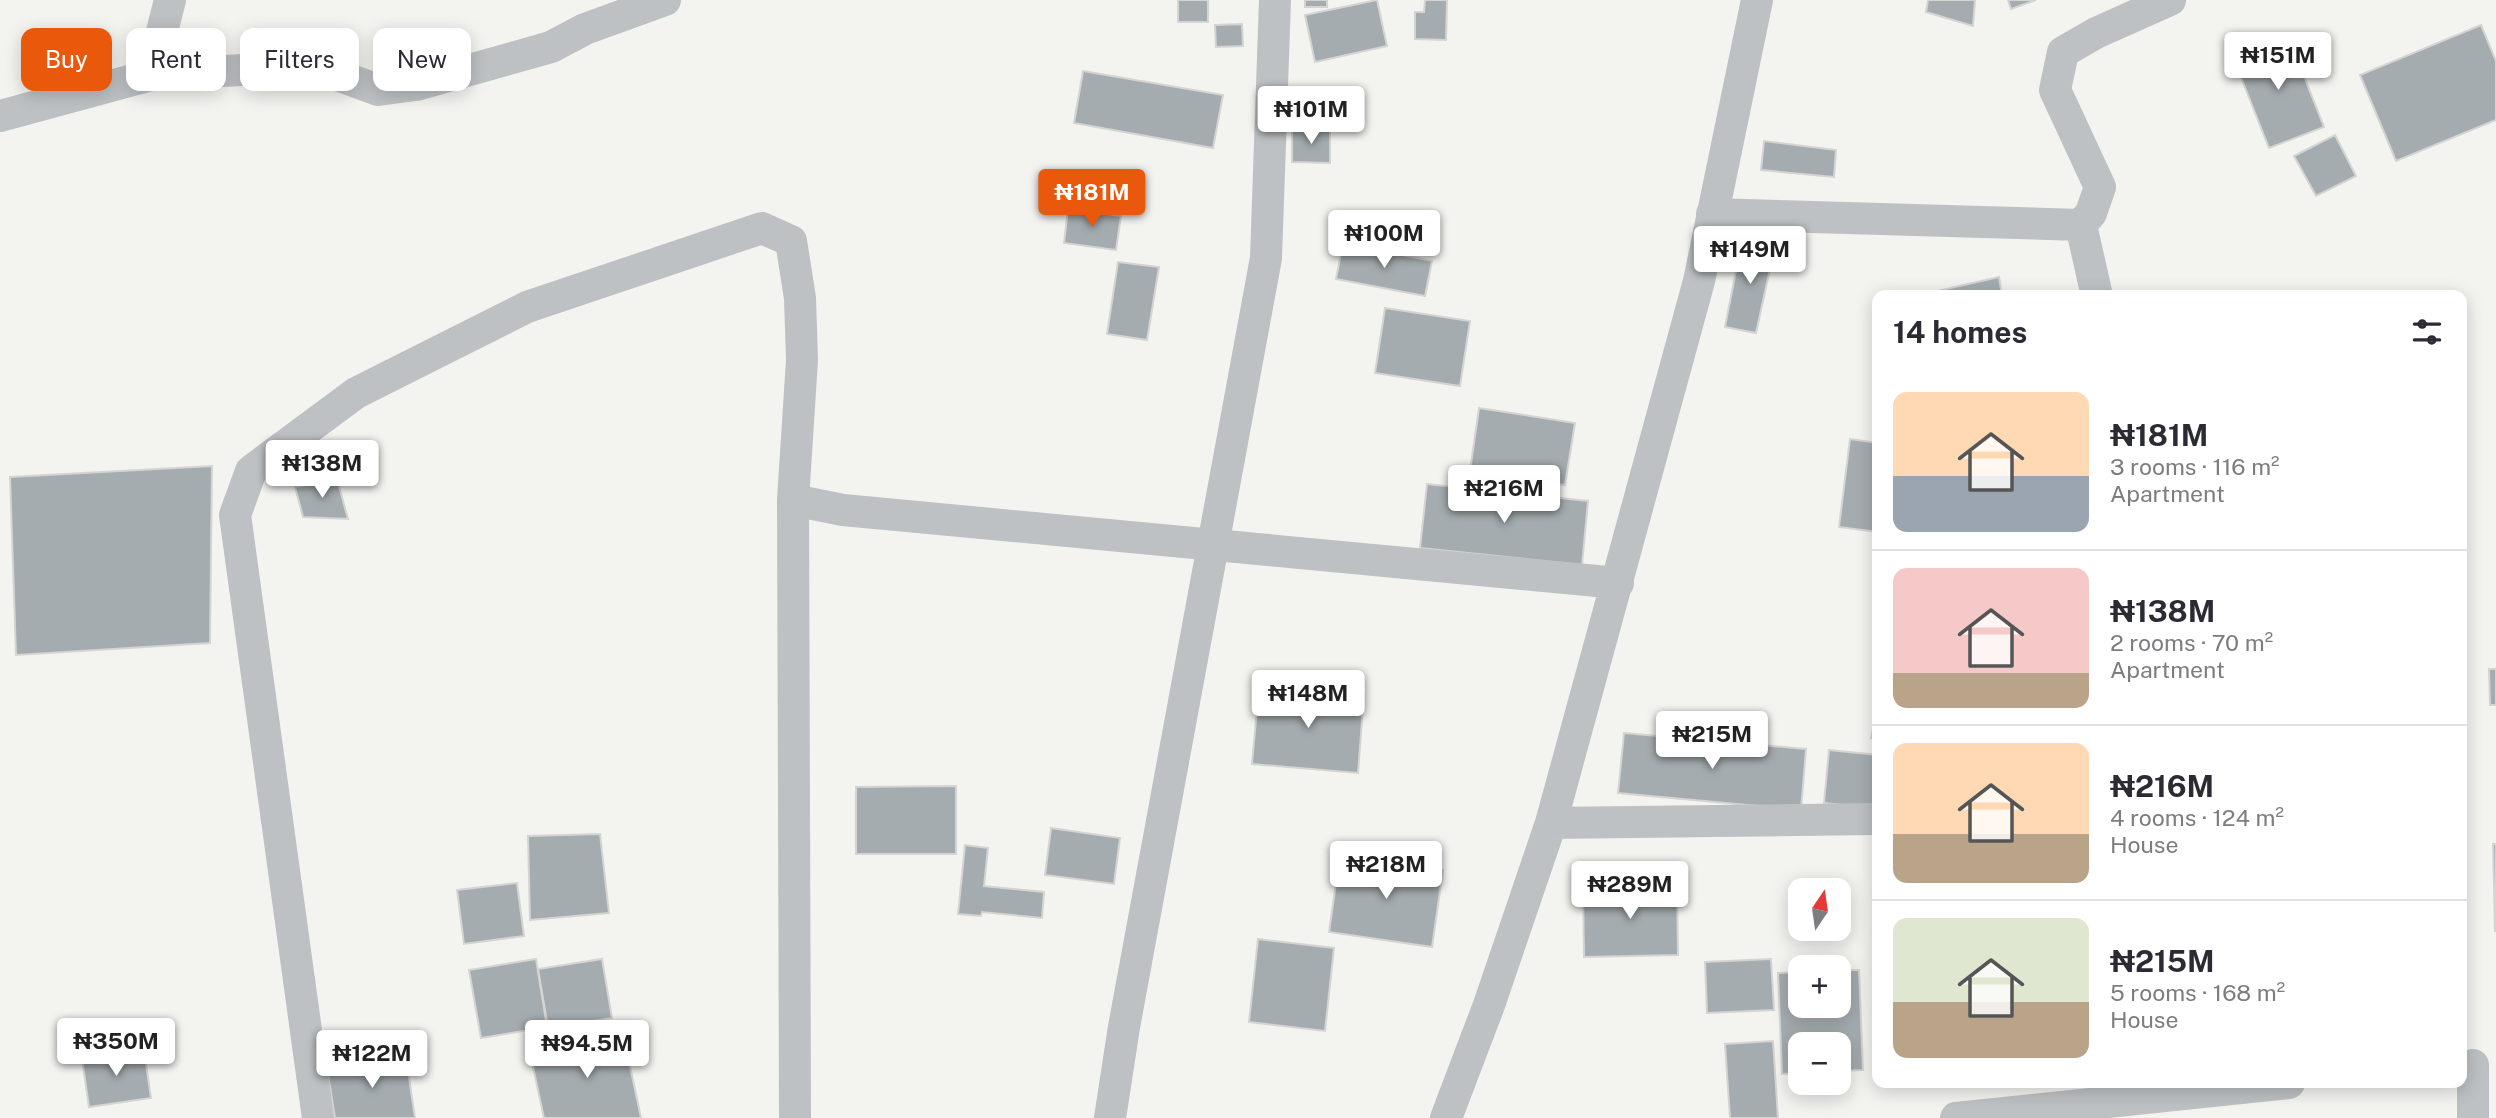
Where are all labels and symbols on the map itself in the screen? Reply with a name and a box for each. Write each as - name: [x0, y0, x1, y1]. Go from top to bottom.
- pin: ₦151M: [2229, 32, 2327, 92]
- pin: ₦101M: [1262, 86, 1360, 146]
- pin: ₦181M: [1043, 170, 1141, 229]
- pin: ₦100M: [1335, 210, 1433, 270]
- pin: ₦149M: [1701, 226, 1799, 286]
- pin: ₦138M: [273, 440, 371, 500]
- pin: ₦216M: [1455, 466, 1553, 525]
- pin: ₦148M: [1259, 670, 1357, 730]
- pin: ₦215M: [1663, 712, 1761, 771]
- pin: ₦218M: [1337, 842, 1435, 901]
- pin: ₦289M: [1581, 862, 1679, 921]
- north arrow: [1788, 878, 1852, 942]
- pin: ₦350M: [67, 1018, 165, 1078]
- pin: ₦94.5M: [530, 1020, 644, 1080]
- pin: ₦122M: [323, 1030, 421, 1090]

